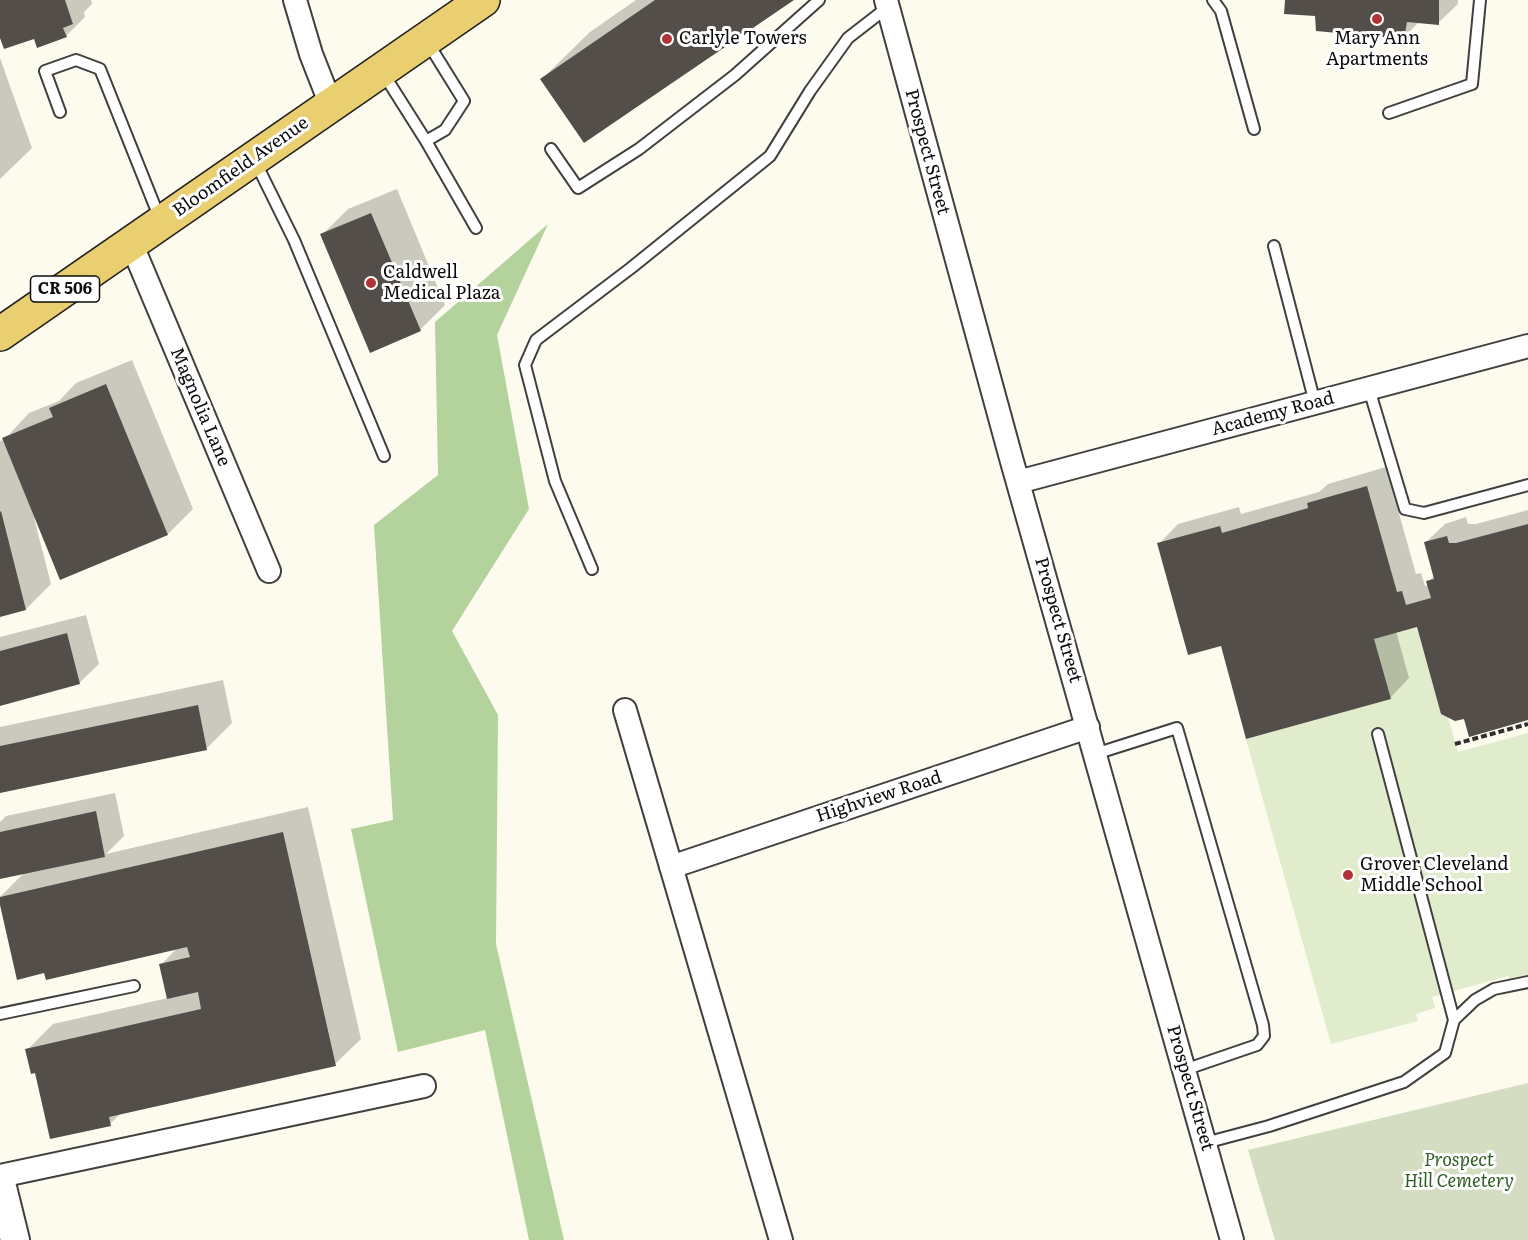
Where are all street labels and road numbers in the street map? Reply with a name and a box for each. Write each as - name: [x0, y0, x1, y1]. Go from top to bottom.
- street label: Prospect Street: [900, 87, 954, 217]
- street label: Bloomfield Avenue: [169, 112, 313, 222]
- road number: CR 506: [31, 276, 100, 302]
- street label: Magnolia Lane: [165, 344, 235, 470]
- street label: Academy Road: [1209, 387, 1337, 441]
- street label: Prospect Street: [1030, 555, 1086, 685]
- street label: Highview Road: [814, 767, 944, 827]
- street label: Prospect Street: [1162, 1023, 1218, 1153]

